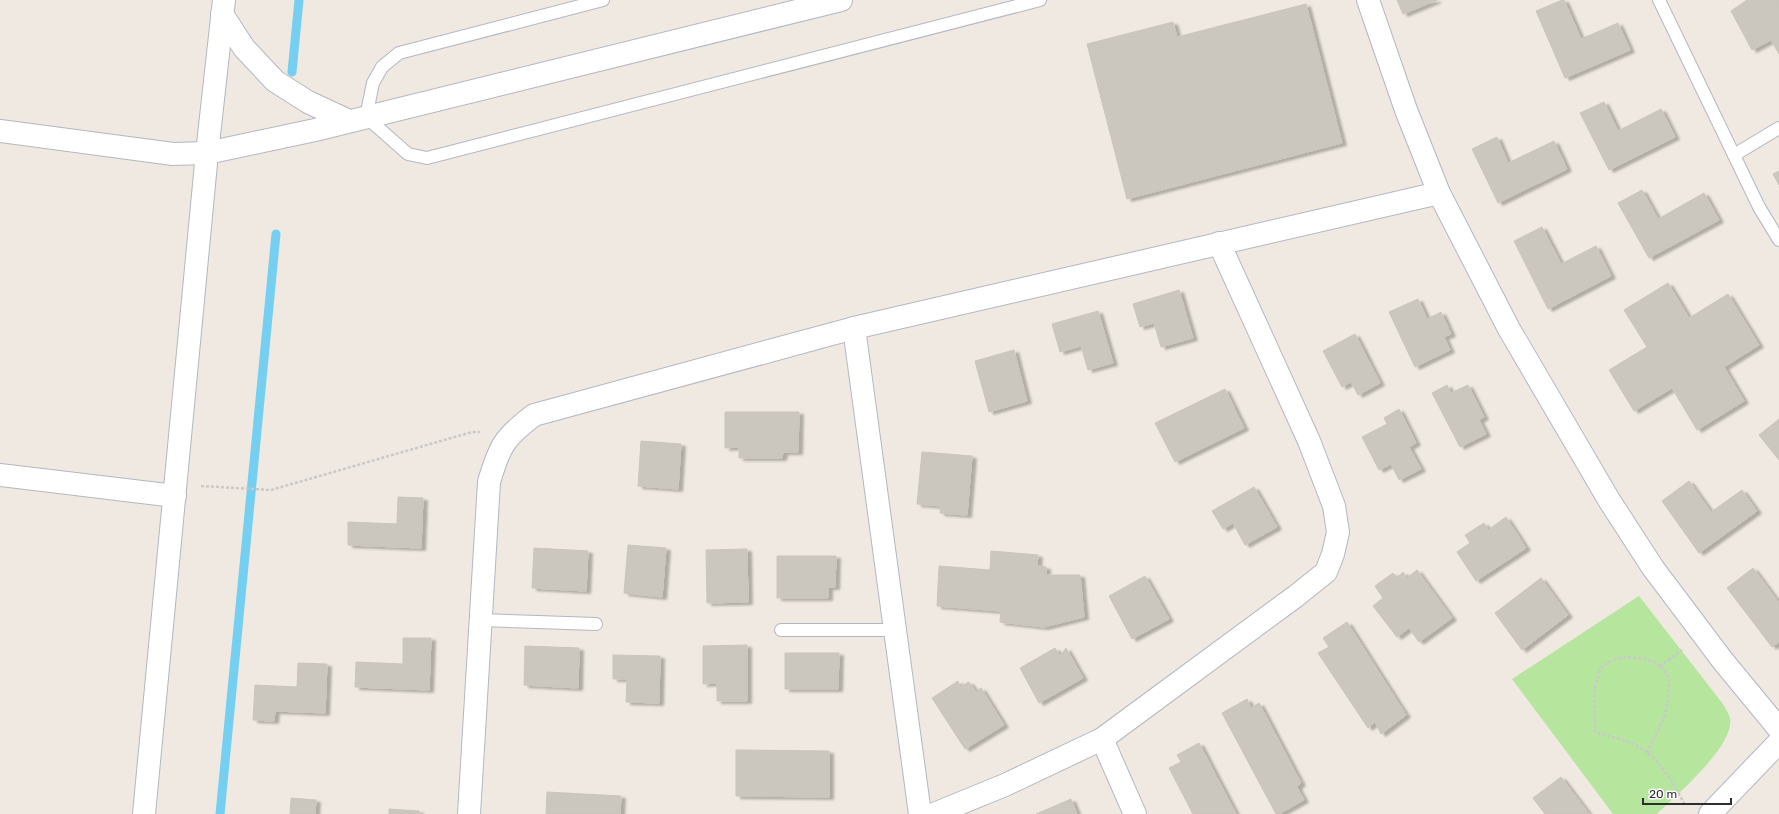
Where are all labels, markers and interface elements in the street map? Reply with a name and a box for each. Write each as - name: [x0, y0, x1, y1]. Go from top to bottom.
- scale bar: [1643, 780, 1731, 806]
- text: 20 m: [1649, 787, 1677, 801]

